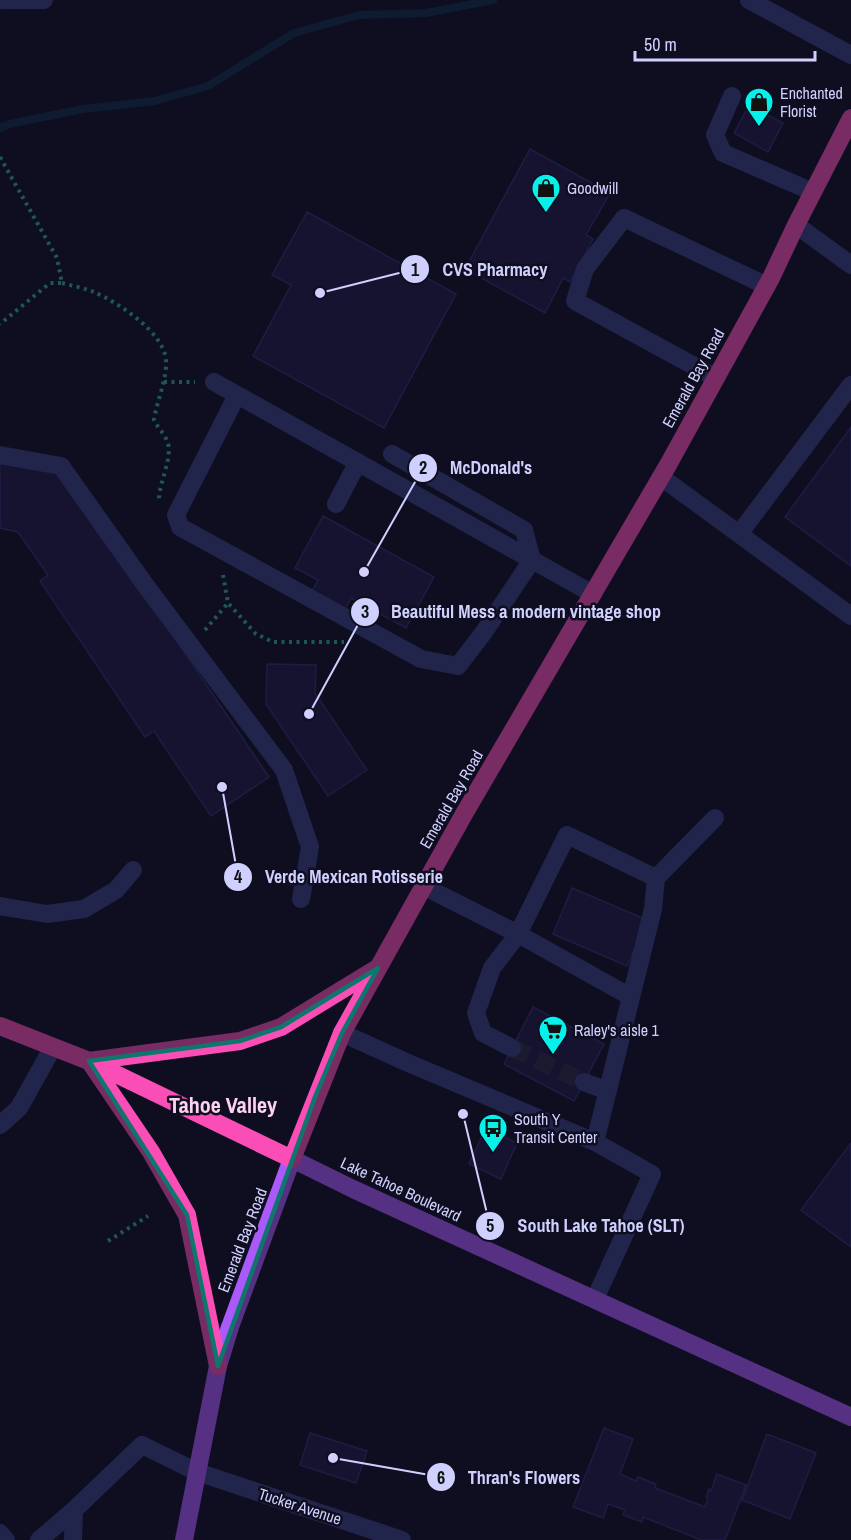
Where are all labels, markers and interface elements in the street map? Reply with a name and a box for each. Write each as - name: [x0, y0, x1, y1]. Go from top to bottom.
- scale bar: [635, 24, 815, 62]
- text: 50 m: [644, 32, 677, 57]
- place label: Enchanted Florist: [780, 82, 843, 122]
- shop icon: Enchanted Florist: [743, 86, 775, 128]
- shop icon: Goodwill: [530, 172, 562, 214]
- place label: Goodwill: [567, 177, 618, 199]
- callout: CVS Pharmacy: [400, 251, 559, 287]
- text: 1: [411, 257, 420, 282]
- text: CVS Pharmacy: [442, 257, 548, 282]
- street label: Emerald Bay Road: [657, 325, 729, 431]
- callout: McDonald's: [408, 450, 544, 486]
- text: 2: [419, 455, 427, 480]
- text: McDonald's: [450, 455, 532, 480]
- callout: Beautiful Mess a modern vintage shop: [350, 594, 673, 630]
- text: 3: [361, 599, 369, 624]
- text: Beautiful Mess a modern vintage shop: [391, 599, 661, 624]
- street label: Emerald Bay Road: [414, 746, 488, 852]
- callout: Verde Mexican Rotisserie: [223, 859, 455, 895]
- text: 4: [234, 864, 243, 889]
- text: Verde Mexican Rotisserie: [265, 864, 443, 889]
- supermarket icon: Raley's aisle 1: [537, 1014, 569, 1056]
- place label: Raley's aisle 1: [574, 1019, 660, 1041]
- district label: Tahoe Valley: [169, 1090, 277, 1120]
- place label: South Y Transit Center: [514, 1108, 598, 1148]
- bus stop icon: South Y Transit Center: [477, 1112, 509, 1154]
- street label: Lake Tahoe Boulevard: [337, 1151, 465, 1227]
- street label: Emerald Bay Road: [212, 1185, 272, 1295]
- callout: South Lake Tahoe (SLT): [475, 1208, 696, 1244]
- text: 5: [486, 1213, 494, 1238]
- text: South Lake Tahoe (SLT): [518, 1213, 684, 1238]
- callout: Thran's Flowers: [426, 1459, 592, 1495]
- text: 6: [437, 1465, 445, 1490]
- text: Thran's Flowers: [468, 1465, 580, 1490]
- street label: Tucker Avenue: [256, 1482, 344, 1530]

